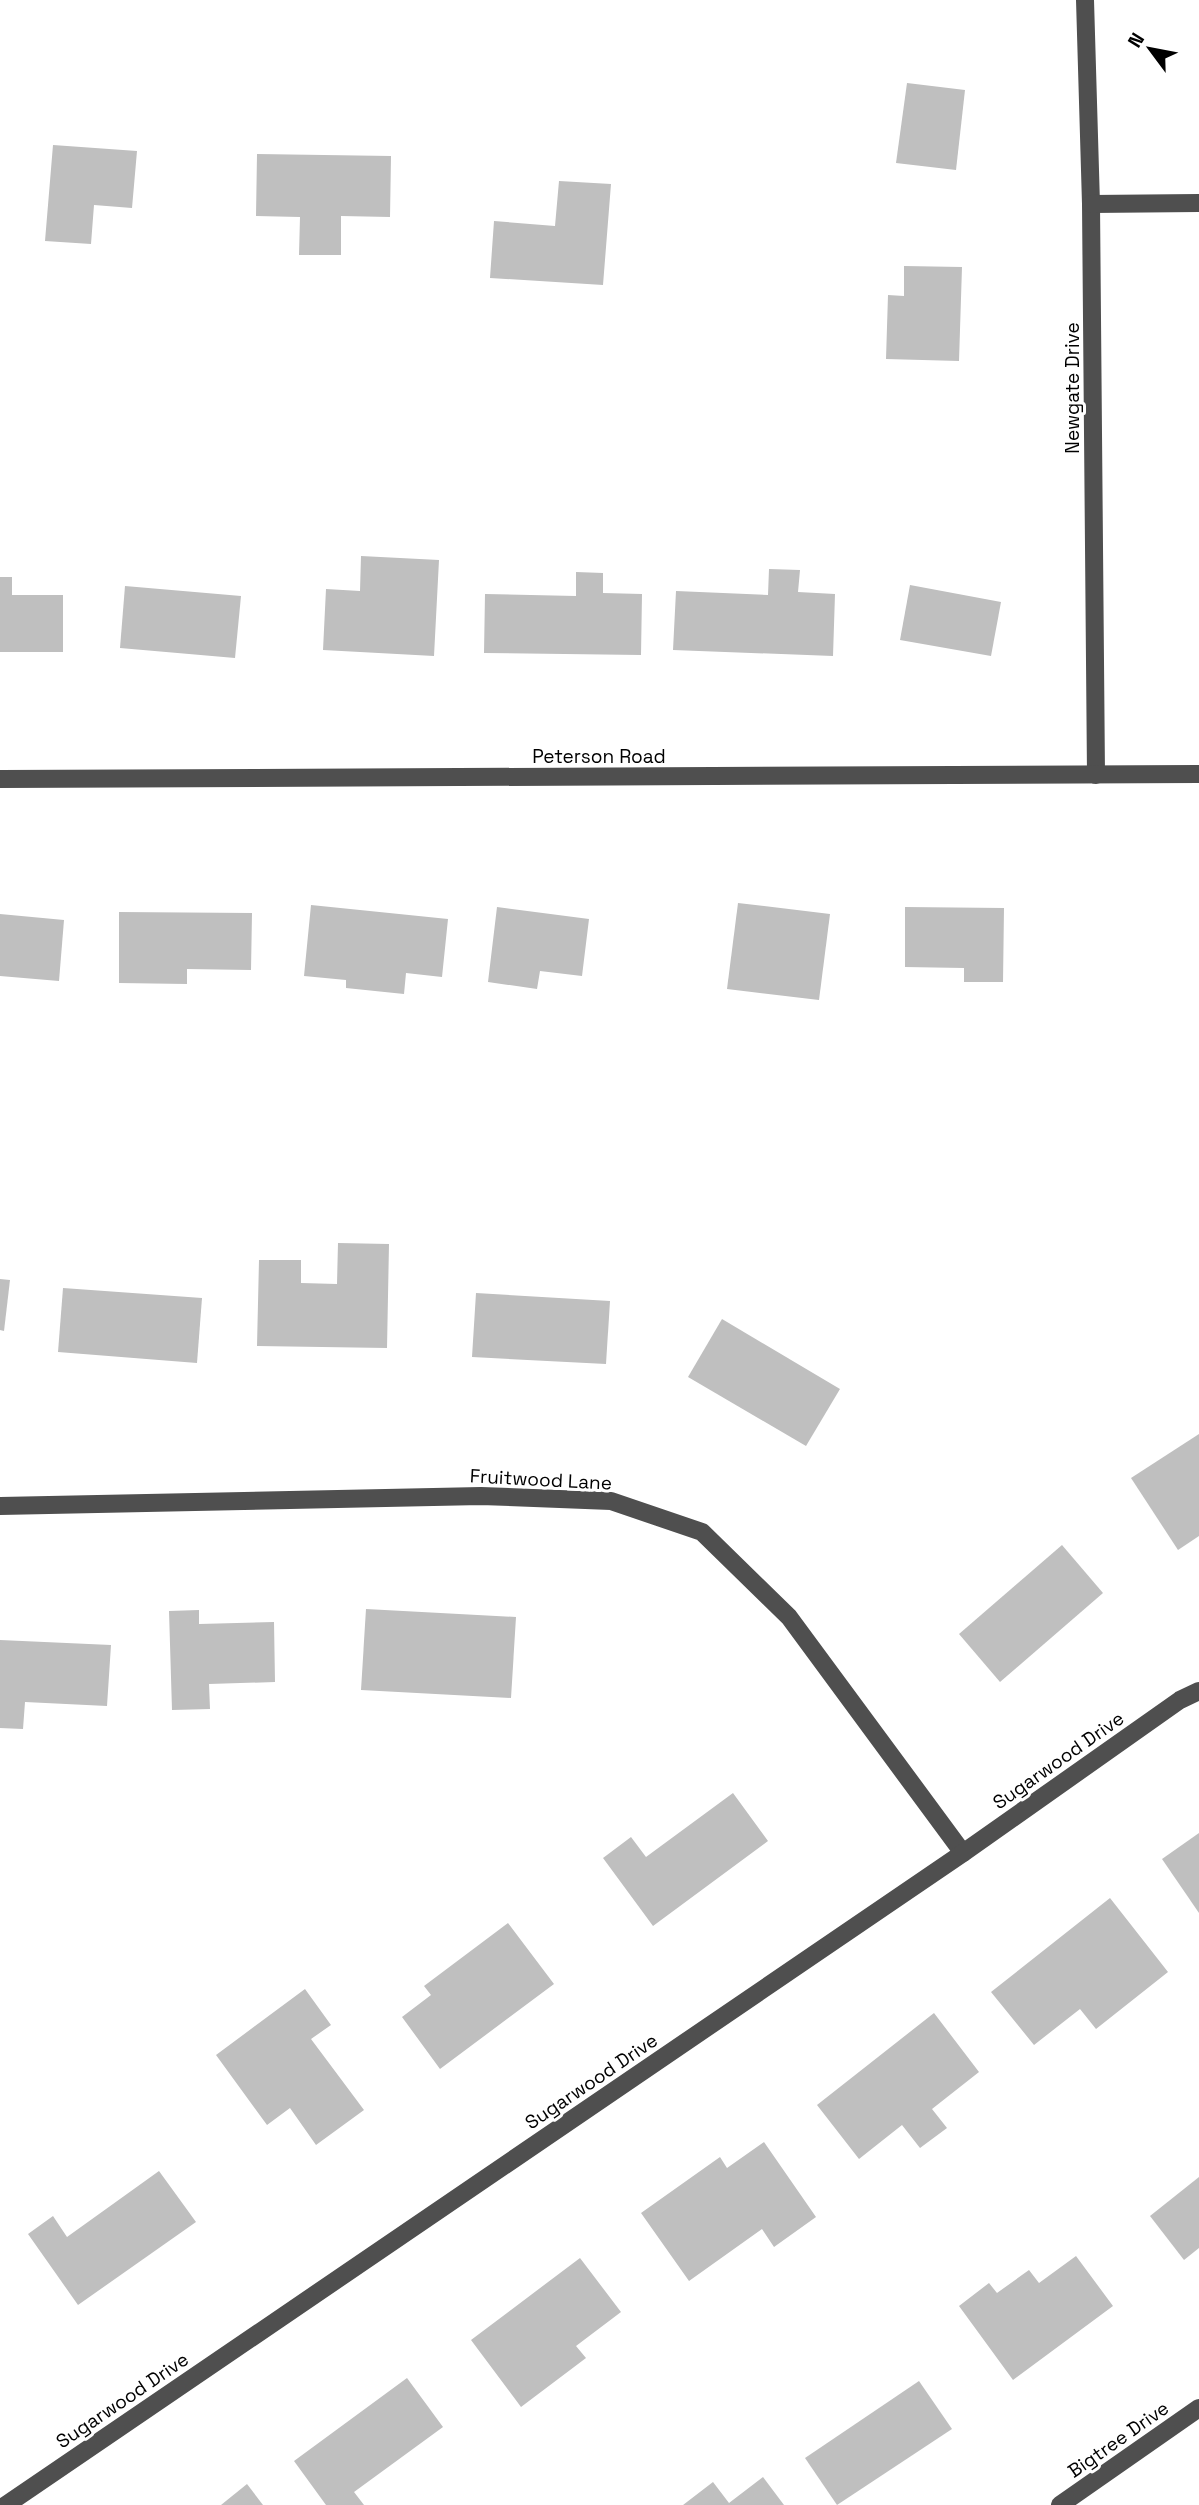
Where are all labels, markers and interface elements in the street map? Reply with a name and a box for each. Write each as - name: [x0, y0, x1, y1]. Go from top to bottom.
- north arrow: [1115, 14, 1185, 84]
- text: N: [1122, 28, 1150, 52]
- street label: Newgate Drive: [1060, 322, 1085, 454]
- street label: Peterson Road: [532, 744, 666, 769]
- street label: Fruitwood Lane: [469, 1463, 613, 1496]
- street label: Sugarwood Drive: [988, 1706, 1129, 1815]
- street label: Sugarwood Drive: [520, 2028, 662, 2135]
- street label: Sugarwood Drive: [51, 2347, 193, 2454]
- street label: Bigtree Drive: [1063, 2395, 1174, 2483]

